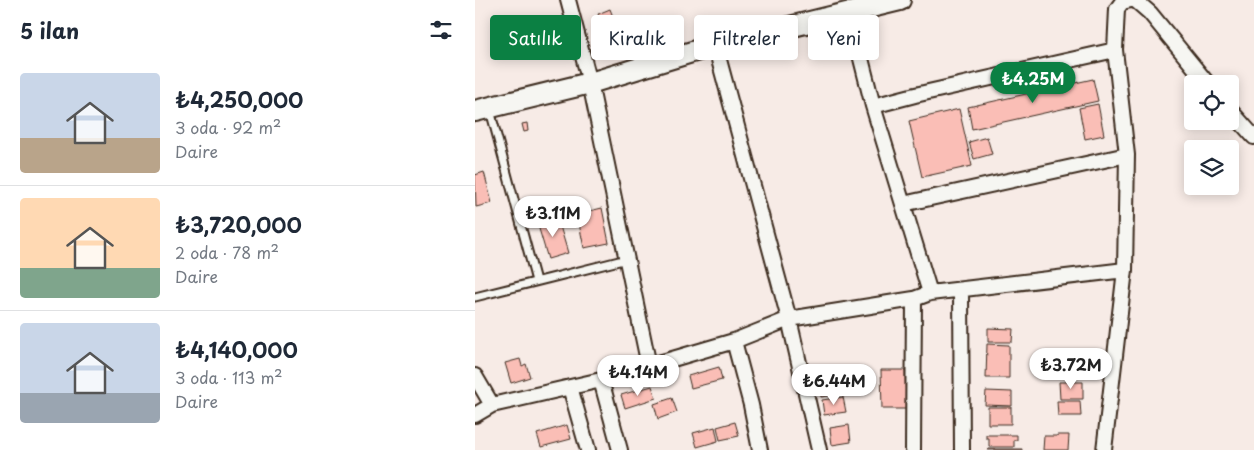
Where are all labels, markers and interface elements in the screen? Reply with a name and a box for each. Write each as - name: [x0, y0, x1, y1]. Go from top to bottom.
- text: 5 ilan: [20, 14, 79, 46]
- chip: Satılık: [490, 15, 581, 60]
- chip: Kiralık: [591, 15, 684, 60]
- chip: Filtreler: [694, 15, 798, 60]
- chip: Yeni: [808, 15, 879, 60]
- icon: filters: [427, 16, 455, 44]
- pin: ₺4.25M: [992, 62, 1074, 104]
- text: ₺4.25M: [1001, 66, 1065, 90]
- map controls: [1184, 75, 1239, 195]
- button: locate: [1184, 75, 1239, 130]
- text: ₺4,250,000: [175, 83, 303, 115]
- icon: home: [60, 93, 120, 153]
- text: 3 oda · 92 m²: [175, 115, 281, 139]
- text: Daire: [175, 139, 218, 163]
- button: layers: [1184, 140, 1239, 195]
- pin: ₺3.11M: [512, 196, 594, 238]
- text: ₺3.11M: [525, 200, 581, 224]
- text: ₺3,720,000: [175, 208, 302, 240]
- icon: home: [60, 218, 120, 278]
- text: 2 oda · 78 m²: [175, 240, 279, 264]
- text: Daire: [175, 264, 218, 288]
- text: ₺4,140,000: [175, 333, 298, 365]
- icon: home: [60, 343, 120, 403]
- pin: ₺3.72M: [1030, 348, 1112, 390]
- text: ₺3.72M: [1040, 352, 1102, 376]
- pin: ₺4.14M: [597, 354, 679, 397]
- text: ₺4.14M: [608, 359, 668, 383]
- pin: ₺6.44M: [793, 364, 875, 406]
- text: 3 oda · 113 m²: [175, 365, 283, 389]
- text: ₺6.44M: [802, 368, 866, 392]
- text: Daire: [175, 389, 218, 413]

